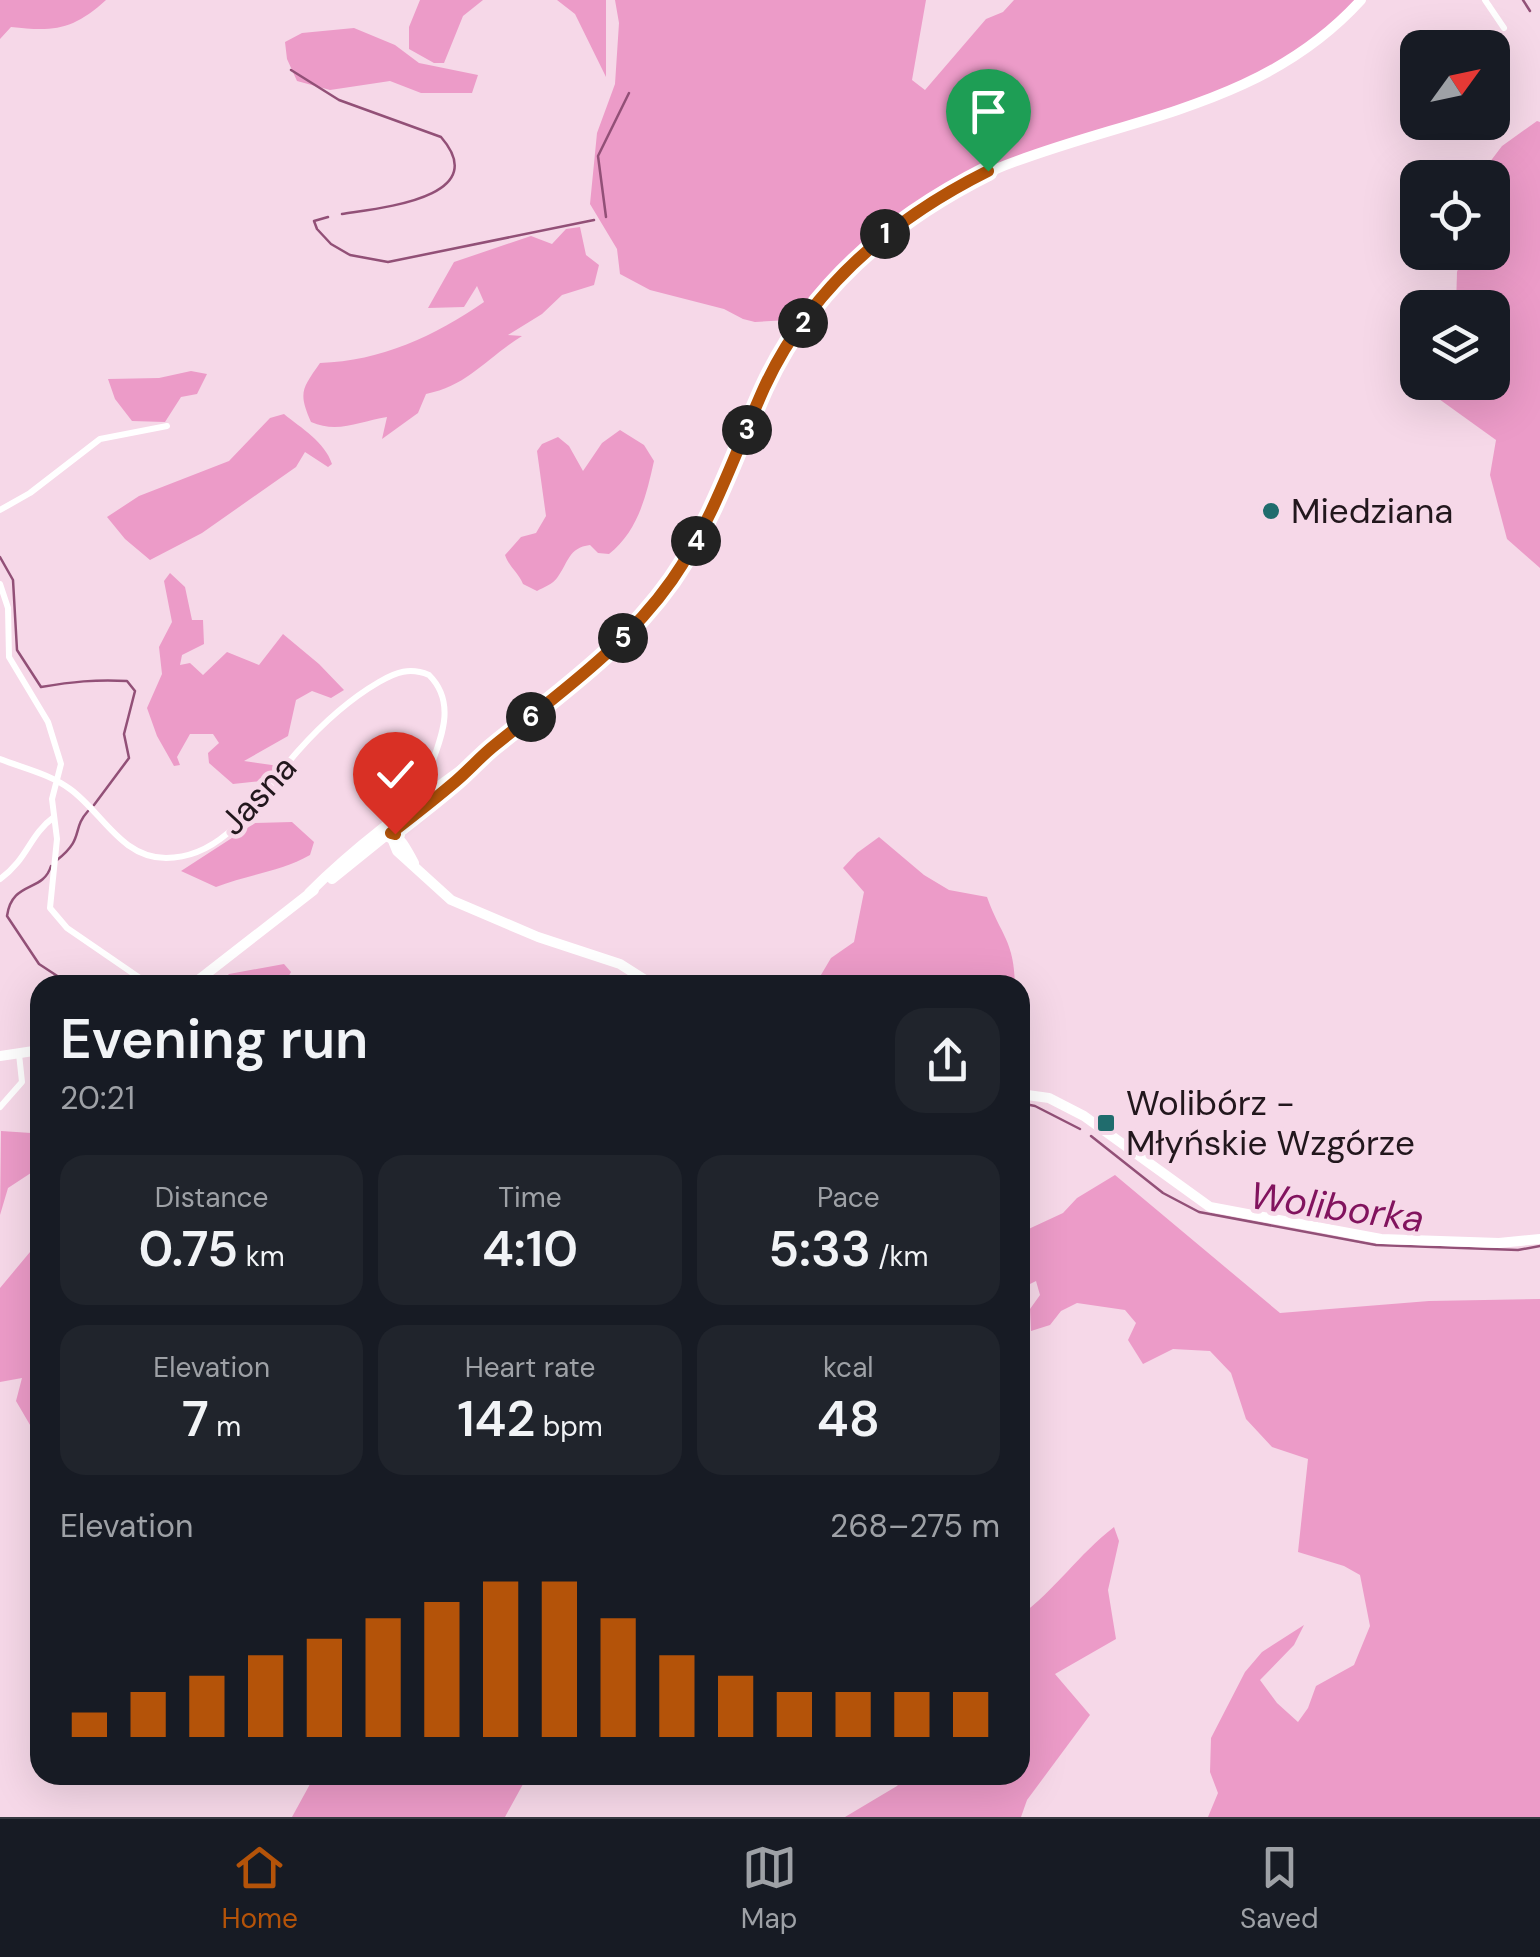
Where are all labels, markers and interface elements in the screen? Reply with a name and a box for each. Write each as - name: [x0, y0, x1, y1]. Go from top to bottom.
- north arrow: [1400, 30, 1510, 140]
- map controls: [1400, 30, 1510, 400]
- pin: [946, 69, 1031, 172]
- icon: arrive: [961, 84, 1016, 139]
- button: locate: [1400, 160, 1510, 270]
- pin: 1: [860, 209, 910, 259]
- text: 1: [880, 215, 890, 252]
- button: layers: [1400, 290, 1510, 400]
- pin: 2: [778, 298, 828, 348]
- text: 2: [795, 304, 811, 341]
- pin: 3: [722, 405, 772, 455]
- text: 3: [739, 411, 755, 448]
- place label: Miedziana: [1291, 488, 1453, 534]
- marker: Miedziana: [1260, 500, 1282, 522]
- pin: 4: [671, 516, 721, 566]
- text: 4: [687, 522, 705, 559]
- pin: 5: [598, 613, 648, 663]
- text: 5: [614, 619, 632, 656]
- pin: 6: [506, 692, 556, 742]
- text: 6: [522, 698, 540, 735]
- pin: [353, 732, 438, 835]
- street label: Jasna: [209, 745, 307, 845]
- icon: check: [368, 747, 423, 802]
- text: Evening run: [60, 1003, 368, 1075]
- button: share: [895, 1008, 1000, 1113]
- text: 20:21: [60, 1077, 135, 1119]
- place label: Wolibórz - Młyńskie Wzgórze: [1126, 1080, 1415, 1166]
- marker: Wolibórz - Młyńskie Wzgórze: [1095, 1112, 1117, 1134]
- water label: Woliborka: [1247, 1170, 1427, 1244]
- text: Distance: [155, 1179, 268, 1216]
- text: Time: [498, 1179, 562, 1216]
- text: Pace: [817, 1179, 880, 1216]
- text: 0.75: [139, 1216, 238, 1282]
- text: 4:10: [482, 1216, 578, 1282]
- text: 5:33: [768, 1216, 871, 1282]
- text: km: [238, 1238, 285, 1275]
- text: /km: [871, 1238, 928, 1275]
- text: Elevation: [153, 1349, 270, 1386]
- text: Heart rate: [465, 1349, 595, 1386]
- text: kcal: [823, 1349, 874, 1386]
- text: 7: [182, 1386, 209, 1452]
- text: 142: [457, 1386, 535, 1452]
- text: 48: [817, 1386, 880, 1452]
- text: m: [209, 1408, 241, 1445]
- text: bpm: [535, 1408, 603, 1445]
- text: Elevation: [60, 1505, 193, 1547]
- text: 268–275 m: [830, 1505, 1000, 1547]
- tab: Home: [221, 1840, 298, 1937]
- tab: Map: [741, 1840, 797, 1937]
- tab: Saved: [1240, 1840, 1319, 1937]

